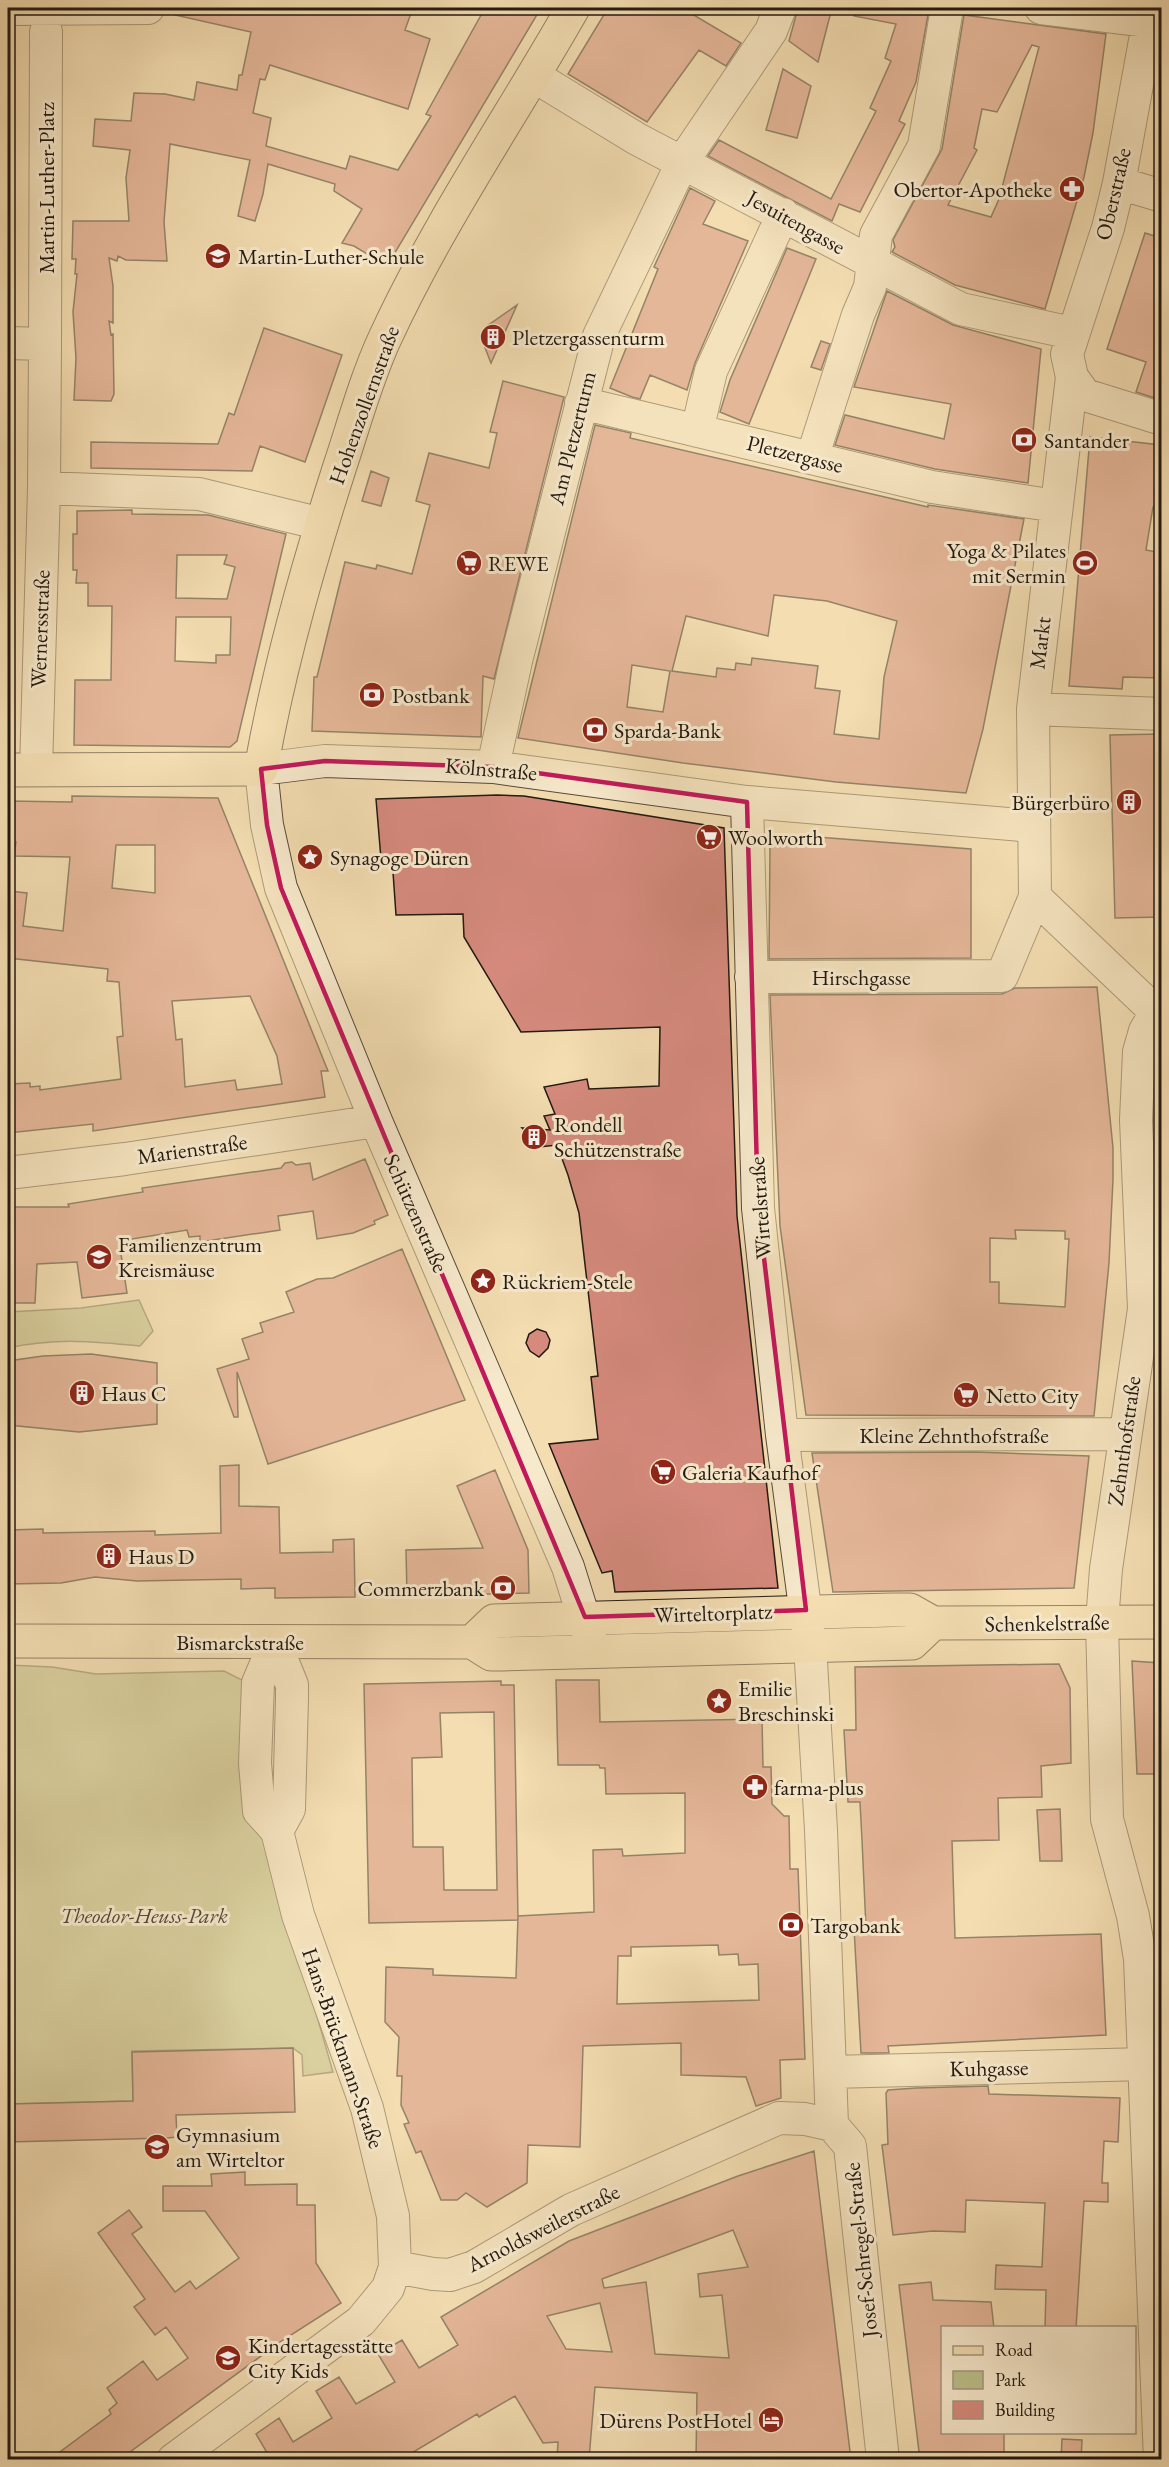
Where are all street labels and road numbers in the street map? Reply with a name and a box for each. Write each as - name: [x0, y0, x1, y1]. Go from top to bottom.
- street label: Martin-Luther-Platz: [32, 102, 61, 274]
- street label: Oberstraße: [1088, 145, 1138, 243]
- street label: Jesuitengasse: [740, 182, 851, 261]
- street label: Hohenzollernstraße: [322, 321, 406, 488]
- street label: Am Pletzerturm: [541, 368, 603, 509]
- street label: Pletzergasse: [744, 428, 847, 480]
- street label: Wernersstraße: [23, 569, 57, 689]
- street label: Markt: [1022, 615, 1058, 671]
- street label: Kölnstraße: [444, 751, 539, 788]
- street label: Hirschgasse: [811, 963, 911, 992]
- street label: Marienstraße: [135, 1127, 249, 1171]
- street label: Schützenstraße: [377, 1149, 455, 1277]
- street label: Wirtelstraße: [742, 1155, 778, 1260]
- street label: Zehnthofstraße: [1101, 1374, 1148, 1508]
- street label: Kleine Zehnthofstraße: [859, 1421, 1049, 1450]
- street label: Wirteltorplatz: [653, 1596, 774, 1630]
- street label: Schenkelstraße: [984, 1607, 1110, 1639]
- street label: Bismarckstraße: [176, 1628, 304, 1657]
- street label: Hans-Brückmann-Straße: [295, 1944, 391, 2153]
- street label: Kuhgasse: [949, 2053, 1029, 2083]
- street label: Josef-Schregel-Straße: [837, 2161, 885, 2341]
- street label: Arnoldsweilerstraße: [461, 2177, 625, 2279]

